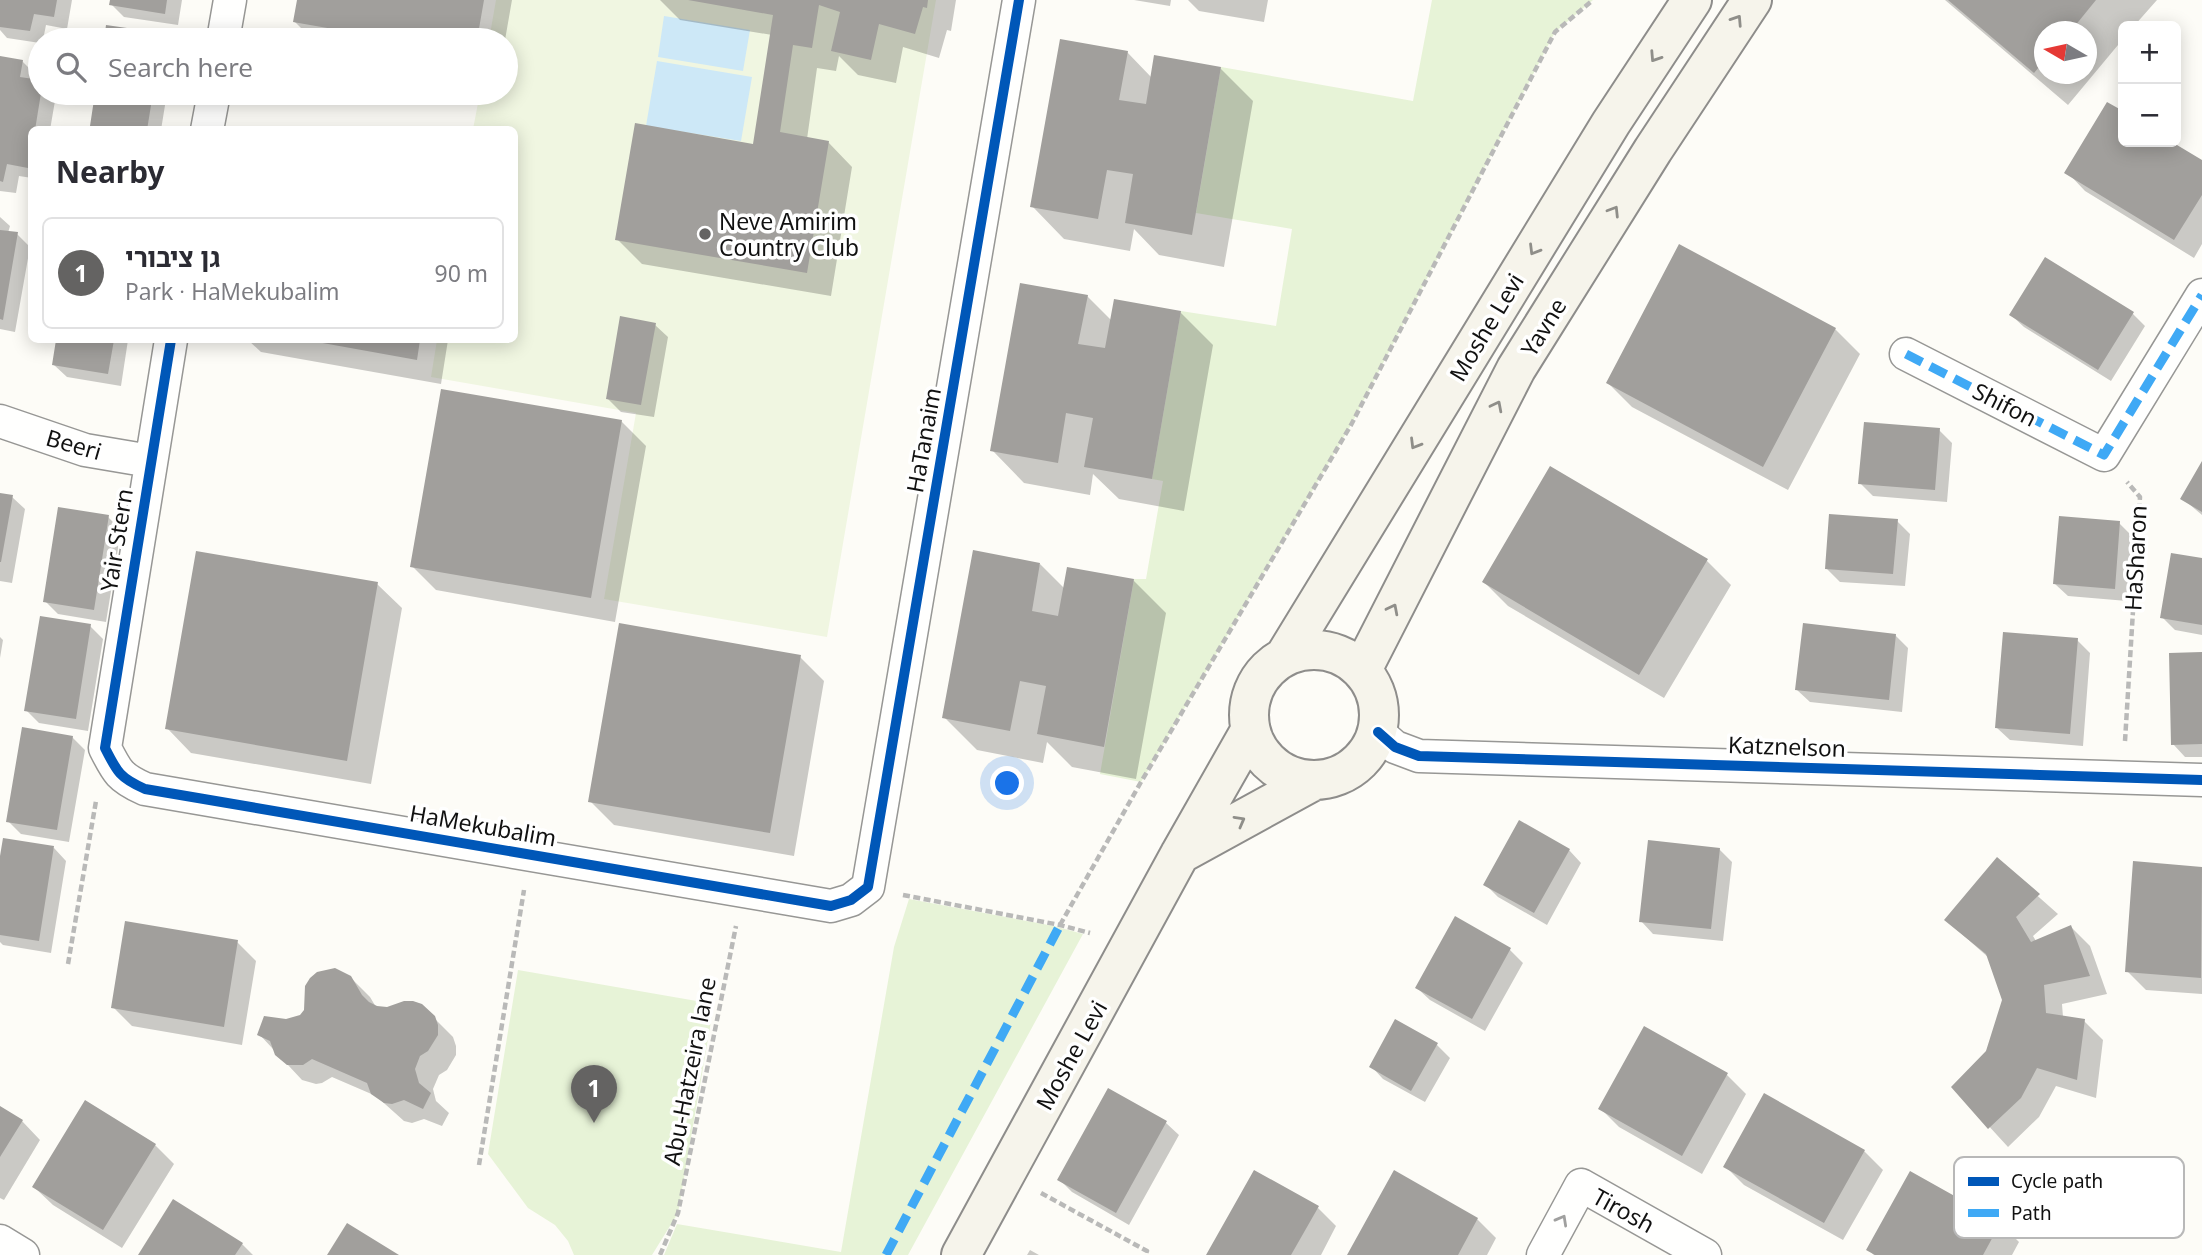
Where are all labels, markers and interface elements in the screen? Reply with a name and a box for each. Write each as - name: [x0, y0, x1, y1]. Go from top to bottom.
- one-way arrow: [1729, 15, 1742, 28]
- north arrow: [2034, 21, 2097, 84]
- map controls: [2118, 21, 2181, 147]
- button: +: [2118, 21, 2181, 84]
- search box: [28, 28, 518, 105]
- icon: search: [52, 48, 90, 86]
- text: Search here: [108, 49, 253, 85]
- one-way arrow: [1650, 49, 1663, 62]
- button: −: [2118, 84, 2181, 147]
- text: Nearby: [56, 151, 164, 192]
- place label: Neve Amirim Country Club: [719, 205, 859, 263]
- one-way arrow: [1606, 206, 1619, 219]
- marker: Neve Amirim Country Club: [697, 226, 713, 242]
- text: גן ציבורי: [125, 239, 220, 275]
- one-way arrow: [1529, 242, 1542, 255]
- text: 1: [74, 257, 88, 289]
- text: 90 m: [434, 257, 488, 289]
- street label: Moshe Levi: [1441, 267, 1531, 387]
- text: Park · HaMekubalim: [125, 275, 339, 307]
- street label: Yavne: [1513, 292, 1573, 362]
- street label: Shifon: [1968, 374, 2042, 434]
- street label: HaTanaim: [898, 385, 948, 495]
- one-way arrow: [1489, 401, 1503, 413]
- street label: Beeri: [43, 421, 105, 467]
- one-way arrow: [1410, 436, 1423, 449]
- street label: Yair Stern: [92, 486, 140, 594]
- street label: HaSharon: [2116, 504, 2154, 612]
- one-way arrow: [1385, 604, 1399, 616]
- street label: Katznelson: [1728, 728, 1846, 764]
- your location: [990, 766, 1024, 800]
- street label: HaMekubalim: [407, 796, 559, 854]
- one-way arrow: [1233, 816, 1245, 829]
- street label: Abu-Hatzeira lane: [655, 974, 723, 1168]
- street label: Moshe Levi: [1028, 994, 1114, 1116]
- pin: 1: [571, 1065, 617, 1123]
- legend: [1954, 1157, 2184, 1238]
- text: Cycle path: [2011, 1168, 2103, 1194]
- street label: Tirosh: [1587, 1180, 1661, 1240]
- text: Path: [2011, 1200, 2051, 1226]
- one-way arrow: [1554, 1215, 1567, 1227]

